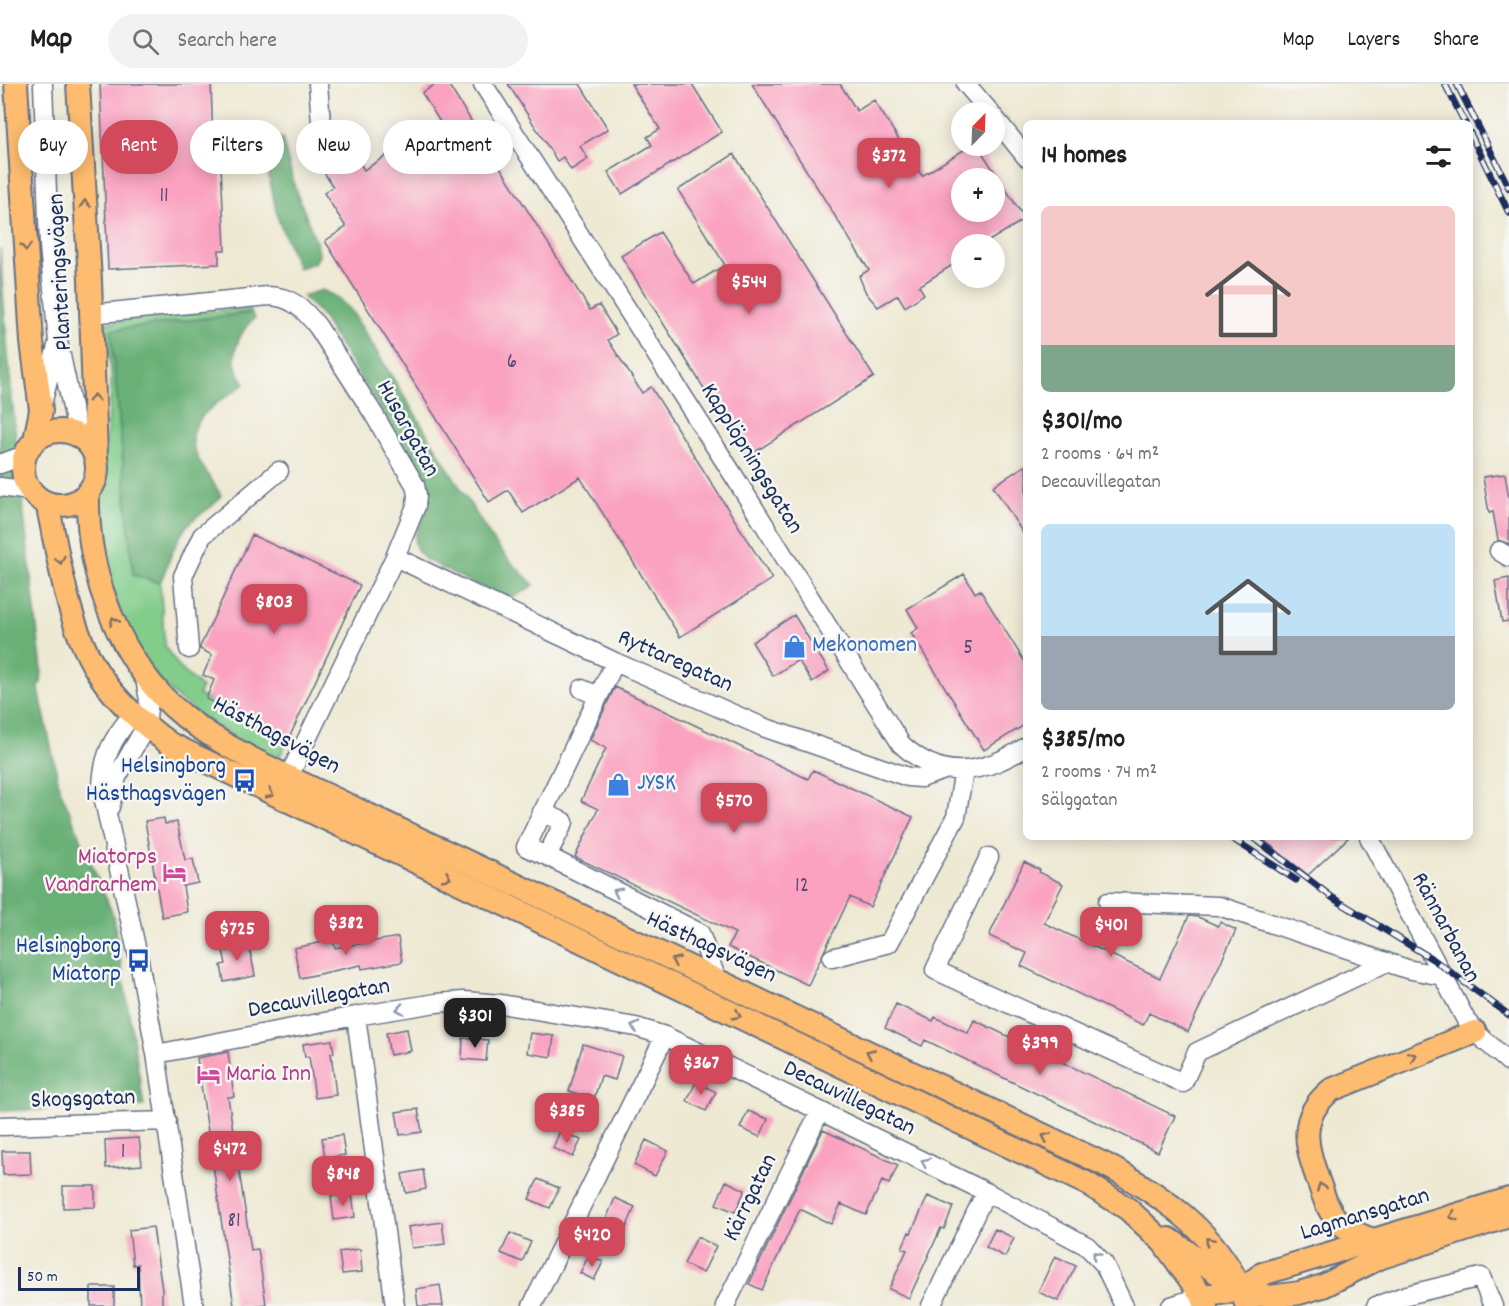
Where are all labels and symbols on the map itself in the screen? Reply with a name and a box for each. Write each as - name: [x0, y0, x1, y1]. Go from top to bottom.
- north arrow: [951, 102, 1005, 156]
- pin: $372: [853, 138, 925, 189]
- house number: 11: [159, 182, 169, 212]
- street label: Planteringsvägen: [40, 192, 82, 352]
- one-way arrow: [79, 199, 92, 208]
- one-way arrow: [19, 243, 32, 252]
- pin: $544: [713, 264, 785, 315]
- house number: 6: [507, 348, 517, 378]
- street label: Husargatan: [366, 374, 448, 484]
- street label: Kapplöpningsgatan: [691, 377, 811, 541]
- one-way arrow: [88, 394, 101, 403]
- one-way arrow: [53, 555, 66, 565]
- pin: $803: [238, 584, 310, 635]
- one-way arrow: [109, 616, 121, 627]
- street label: Ryttaregatan: [612, 621, 738, 703]
- place label: Mekonomen: [812, 629, 917, 663]
- shop icon: Mekonomen: [781, 633, 807, 659]
- house number: 5: [963, 634, 973, 664]
- street label: Hästhagsvägen: [206, 688, 346, 784]
- place label: Helsingborg Hästhagsvägen: [86, 750, 226, 812]
- place label: JYSK: [637, 767, 676, 801]
- bus stop icon: Helsingborg Hästhagsvägen: [231, 768, 257, 794]
- shop icon: JYSK: [606, 771, 632, 797]
- pin: $570: [698, 783, 770, 834]
- one-way arrow: [264, 786, 275, 798]
- place label: Miatorps Vandrarhem: [45, 841, 157, 903]
- hotel icon: Miatorps Vandrarhem: [162, 859, 188, 885]
- street label: Rännarbanan: [1402, 867, 1488, 989]
- one-way arrow: [440, 870, 451, 882]
- house number: 12: [795, 872, 809, 902]
- one-way arrow: [613, 887, 624, 899]
- street label: Hästhagsvägen: [640, 903, 782, 993]
- pin: $382: [310, 905, 382, 956]
- pin: $401: [1075, 907, 1147, 958]
- pin: $725: [201, 911, 273, 962]
- place label: Helsingborg Miatorp: [16, 930, 121, 992]
- bus stop icon: Helsingborg Miatorp: [126, 948, 152, 974]
- one-way arrow: [671, 956, 682, 968]
- street label: Decauvillegatan: [245, 970, 393, 1028]
- pin: $301: [439, 998, 511, 1049]
- one-way arrow: [396, 1002, 405, 1014]
- one-way arrow: [730, 1007, 741, 1019]
- one-way arrow: [630, 1021, 640, 1034]
- pin: $399: [1004, 1025, 1076, 1076]
- pin: $367: [665, 1045, 737, 1096]
- one-way arrow: [866, 1049, 877, 1061]
- one-way arrow: [1407, 1051, 1417, 1064]
- street label: Decauvillegatan: [777, 1052, 921, 1146]
- place label: Maria Inn: [226, 1058, 311, 1092]
- hotel icon: Maria Inn: [195, 1062, 221, 1088]
- street label: Skogsgatan: [30, 1081, 136, 1119]
- pin: $385: [531, 1093, 603, 1144]
- pin: $472: [194, 1131, 266, 1182]
- one-way arrow: [1042, 1133, 1053, 1145]
- house number: 1: [121, 1138, 125, 1168]
- street label: Kärrgatan: [715, 1148, 787, 1248]
- pin: $848: [307, 1156, 379, 1207]
- one-way arrow: [921, 1158, 932, 1170]
- street label: Lagmansgatan: [1296, 1179, 1434, 1251]
- one-way arrow: [1315, 1182, 1328, 1192]
- house number: 81: [227, 1207, 241, 1237]
- one-way arrow: [1448, 1209, 1459, 1221]
- pin: $420: [556, 1217, 628, 1268]
- one-way arrow: [1205, 1237, 1216, 1248]
- one-way arrow: [1092, 1251, 1103, 1262]
- scale bar: [18, 1264, 140, 1292]

